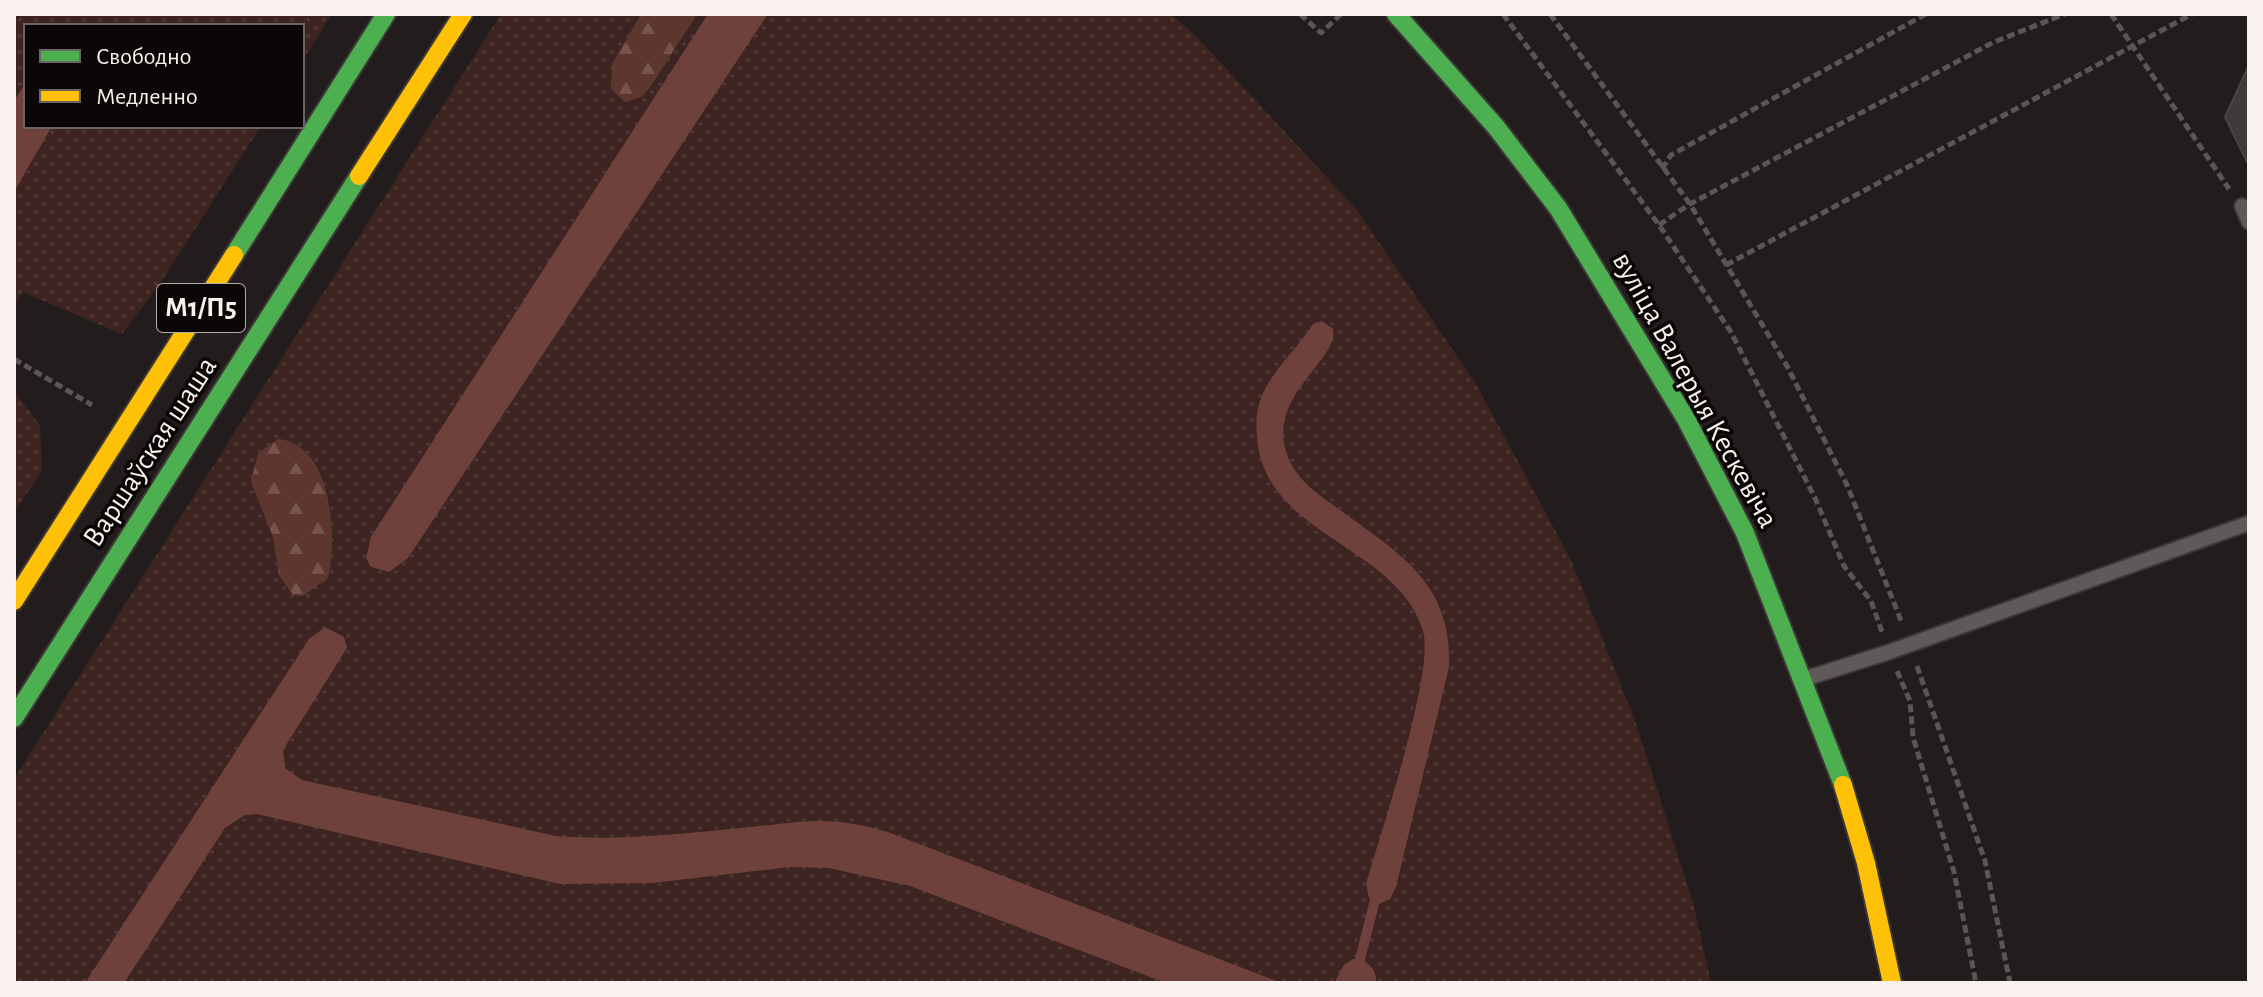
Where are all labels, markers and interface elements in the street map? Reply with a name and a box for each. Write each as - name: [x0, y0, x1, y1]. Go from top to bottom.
- legend: [24, 24, 304, 128]
- text: Свободно: [96, 45, 191, 69]
- text: Медленно: [96, 85, 198, 109]
- street label: вуліца Валерыя Кескевіча: [1607, 247, 1783, 533]
- road number: М1/П5: [157, 284, 245, 332]
- street label: Варшаўская шаша: [78, 352, 222, 552]

